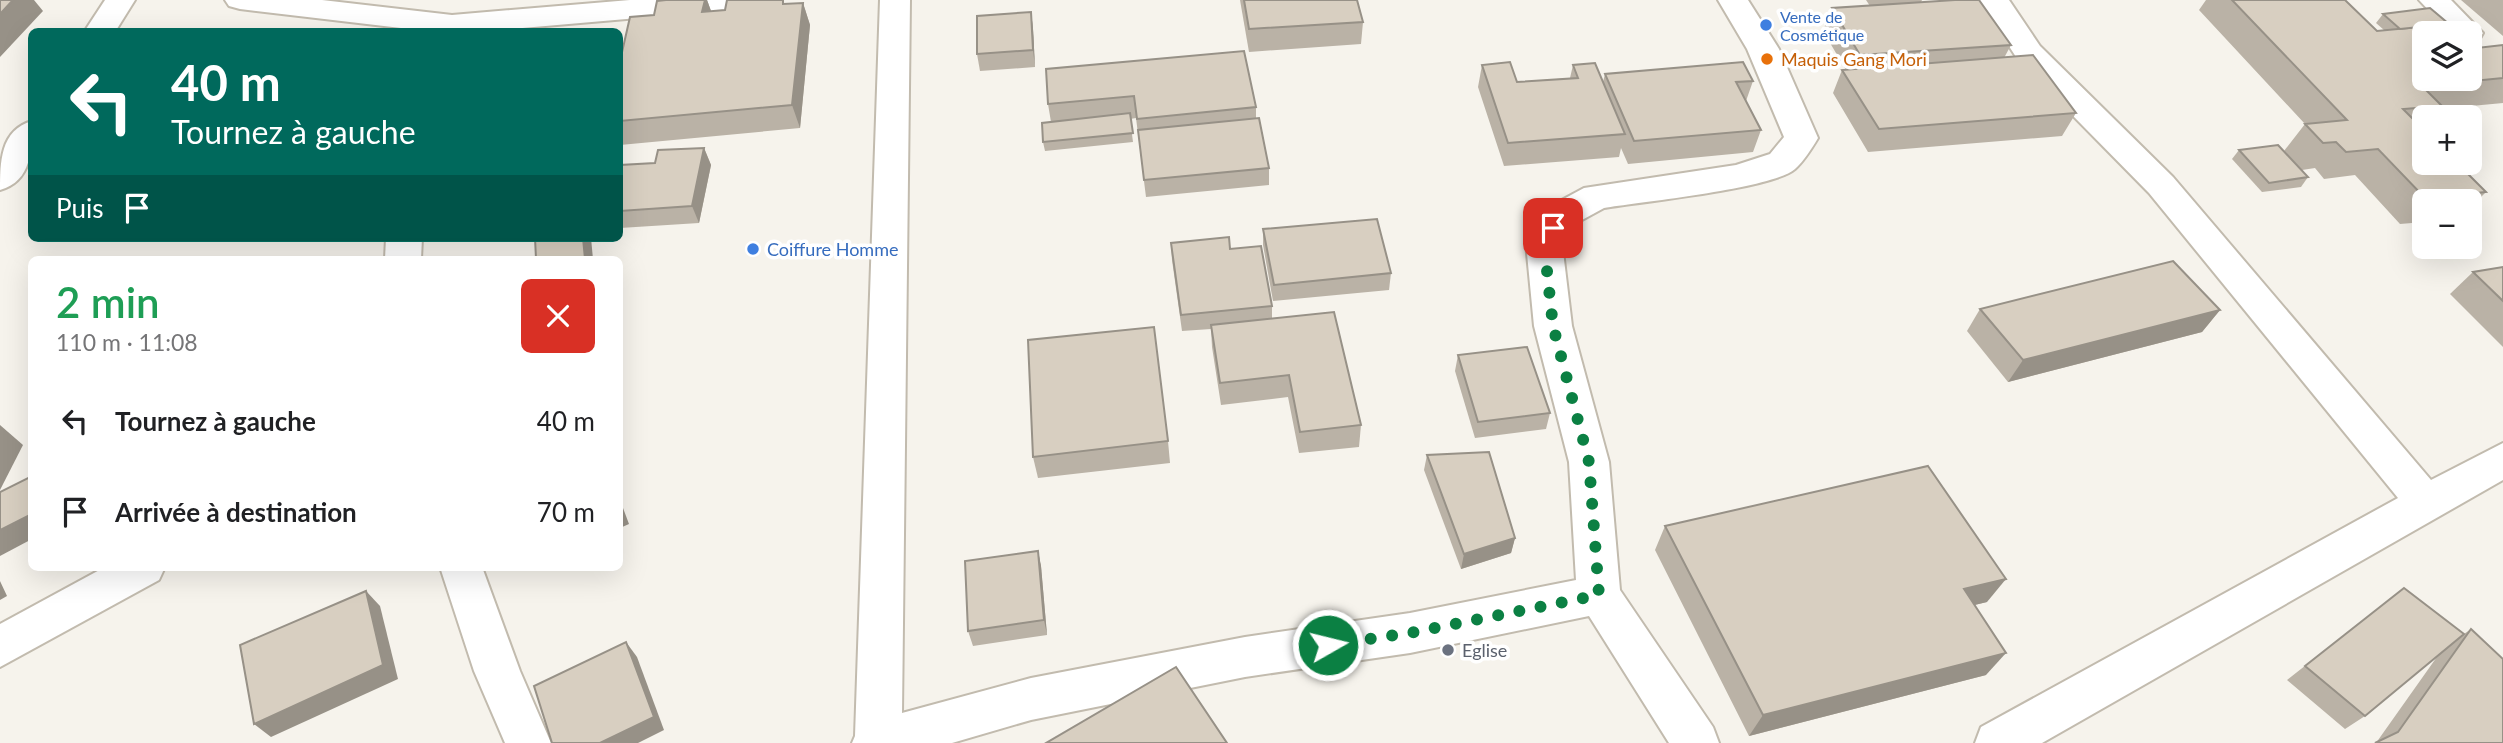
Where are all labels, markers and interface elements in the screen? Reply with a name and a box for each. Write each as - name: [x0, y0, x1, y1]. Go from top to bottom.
- place label: Vente de Cosmétique: [1780, 7, 1864, 44]
- marker: Vente de Cosmétique: [1758, 17, 1774, 33]
- map controls: [2412, 21, 2482, 259]
- button: layers: [2412, 21, 2482, 91]
- place label: Maquis Gang Mori: [1781, 48, 1927, 70]
- marker: Maquis Gang Mori: [1759, 51, 1775, 67]
- text: 40 m: [171, 53, 281, 111]
- icon: left: [56, 56, 147, 147]
- button: +: [2412, 105, 2482, 175]
- text: Tournez à gauche: [171, 112, 416, 151]
- icon: arrive: [118, 189, 156, 227]
- button: −: [2412, 189, 2482, 259]
- text: Puis: [56, 192, 104, 224]
- pin: [1523, 198, 1583, 258]
- icon: arrive: [1534, 209, 1572, 247]
- place label: Coiffure Homme: [767, 238, 898, 260]
- marker: Coiffure Homme: [745, 241, 761, 257]
- text: 2 min: [56, 277, 160, 327]
- button: close: [521, 279, 595, 353]
- text: 110 m · 11:08: [56, 328, 198, 356]
- icon: left: [56, 402, 94, 440]
- text: Tournez à gauche: [115, 405, 316, 437]
- text: 40 m: [537, 405, 595, 437]
- icon: arrive: [56, 493, 94, 531]
- text: Arrivée à destination: [115, 496, 357, 528]
- text: 70 m: [537, 496, 595, 528]
- position arrow: [1291, 608, 1365, 682]
- place label: Eglise: [1462, 639, 1507, 661]
- marker: Eglise: [1440, 642, 1456, 658]

